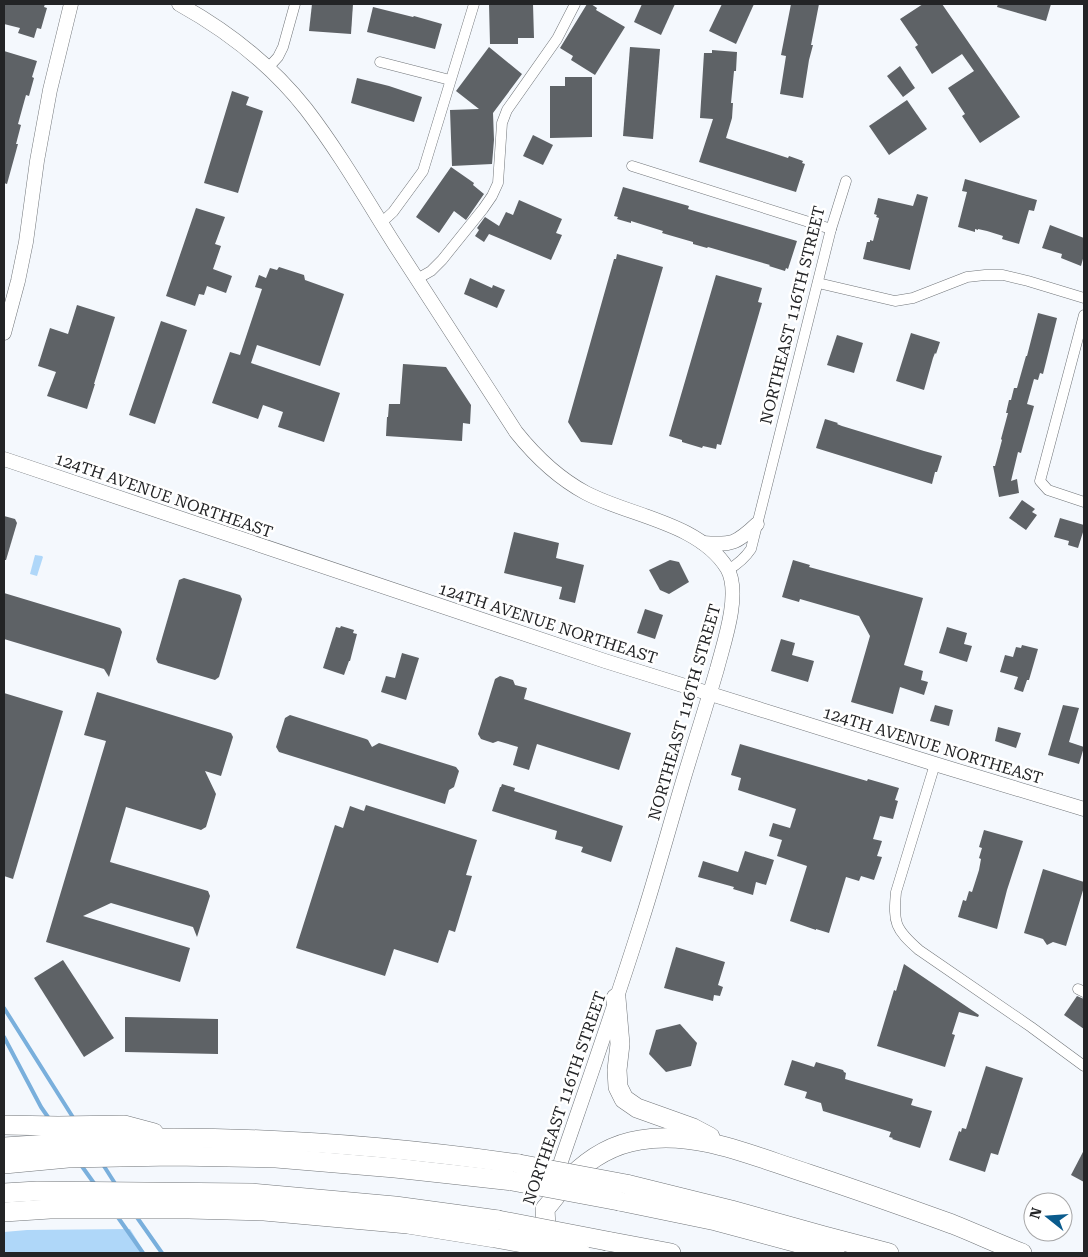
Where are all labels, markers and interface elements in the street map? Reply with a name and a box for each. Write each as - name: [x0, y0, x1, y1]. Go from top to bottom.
- street label: NORTHEAST 116TH STREET: [756, 204, 829, 426]
- street label: 124TH AVENUE NORTHEAST: [52, 449, 276, 542]
- street label: 124TH AVENUE NORTHEAST: [436, 579, 660, 668]
- street label: NORTHEAST 116TH STREET: [644, 602, 725, 822]
- street label: 124TH AVENUE NORTHEAST: [820, 703, 1045, 788]
- street label: NORTHEAST 116TH STREET: [519, 989, 610, 1207]
- north arrow: [1023, 1192, 1073, 1242]
- text: N: [1026, 1205, 1045, 1221]

